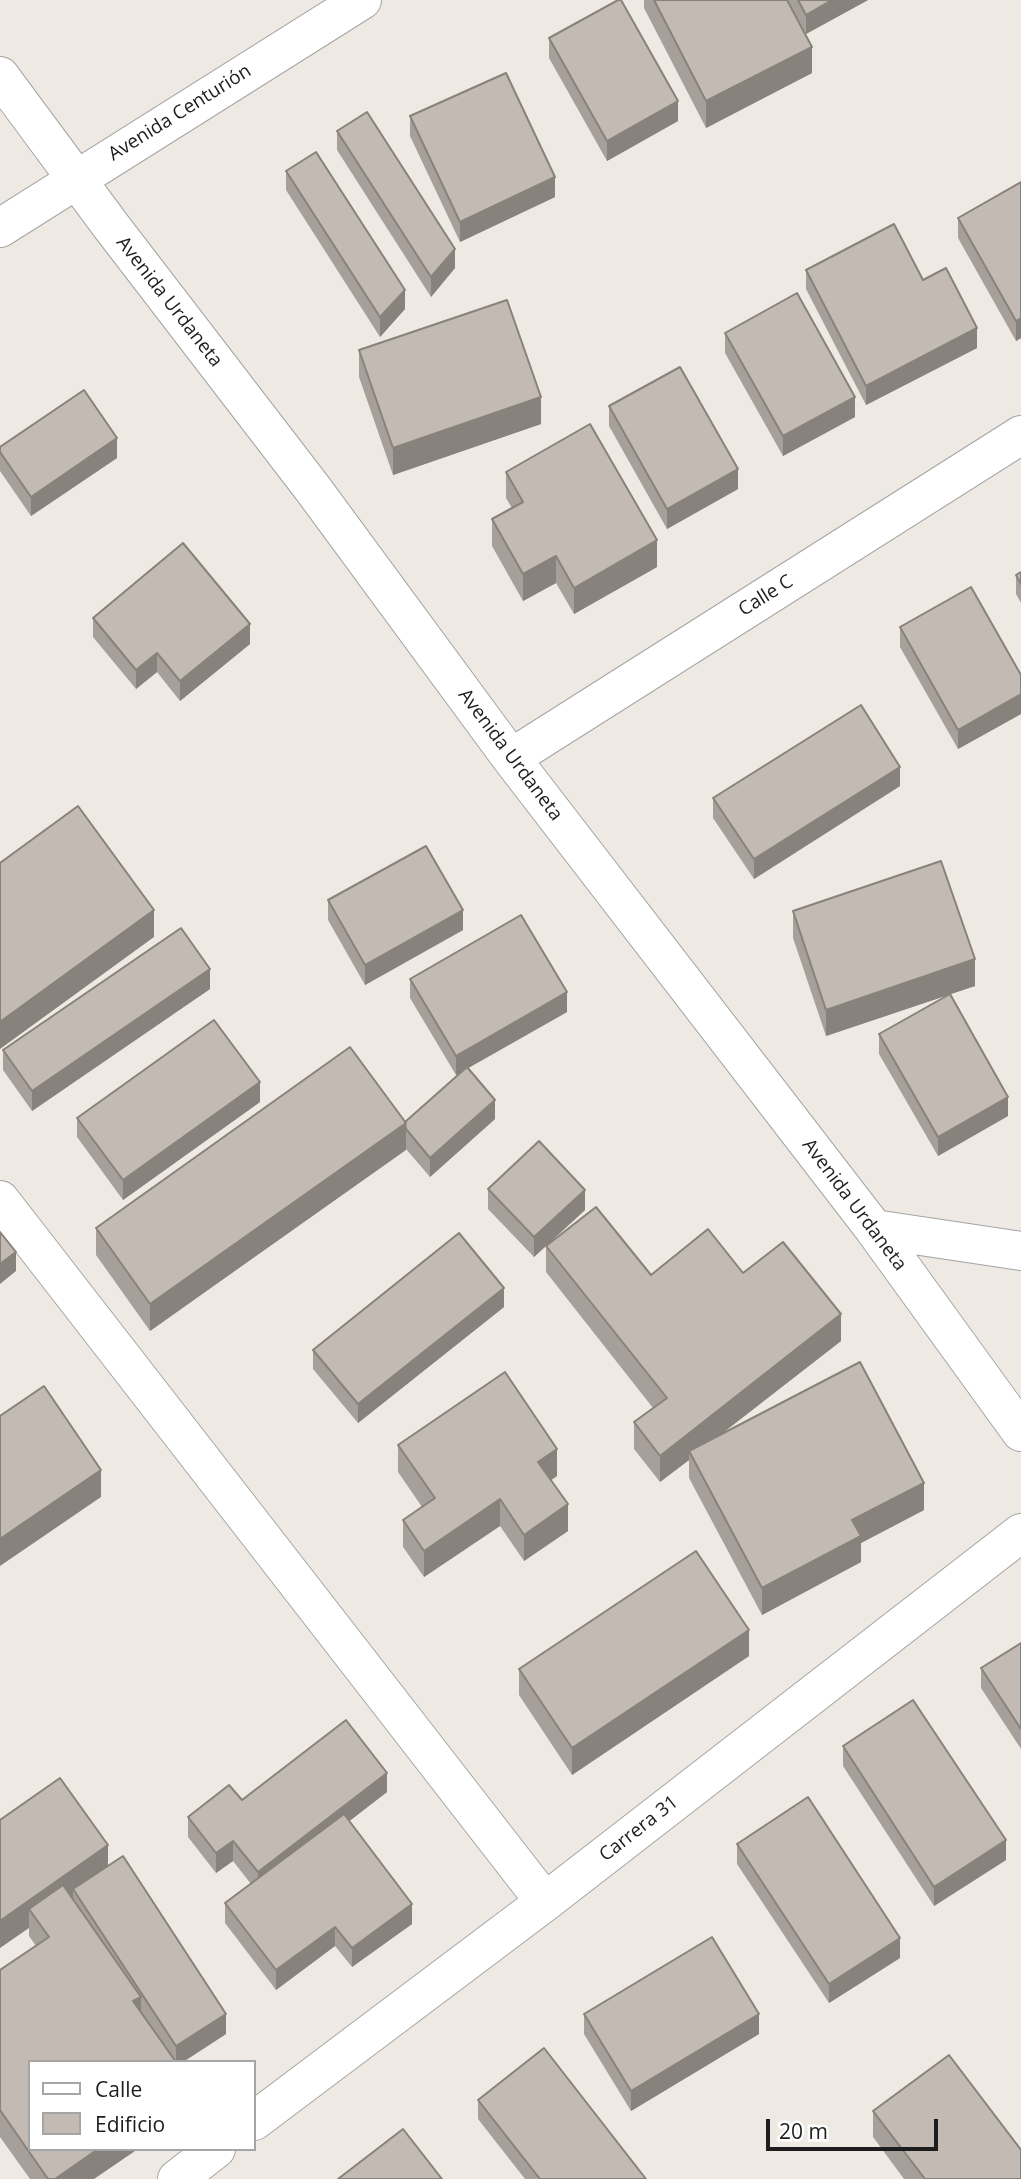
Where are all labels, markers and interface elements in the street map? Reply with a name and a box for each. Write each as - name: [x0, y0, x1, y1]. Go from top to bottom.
- street label: Avenida Centurión: [104, 60, 256, 166]
- street label: Avenida Urdaneta: [111, 232, 227, 372]
- street label: Calle C: [735, 571, 797, 621]
- street label: Avenida Urdaneta: [453, 685, 567, 825]
- street label: Avenida Urdaneta: [797, 1135, 911, 1275]
- street label: Carrera 31: [595, 1791, 683, 1867]
- legend: [28, 2060, 256, 2151]
- text: Calle: [95, 2075, 142, 2103]
- scale bar: [769, 2106, 940, 2150]
- text: Edificio: [95, 2110, 165, 2138]
- text: 20 m: [779, 2117, 828, 2145]

